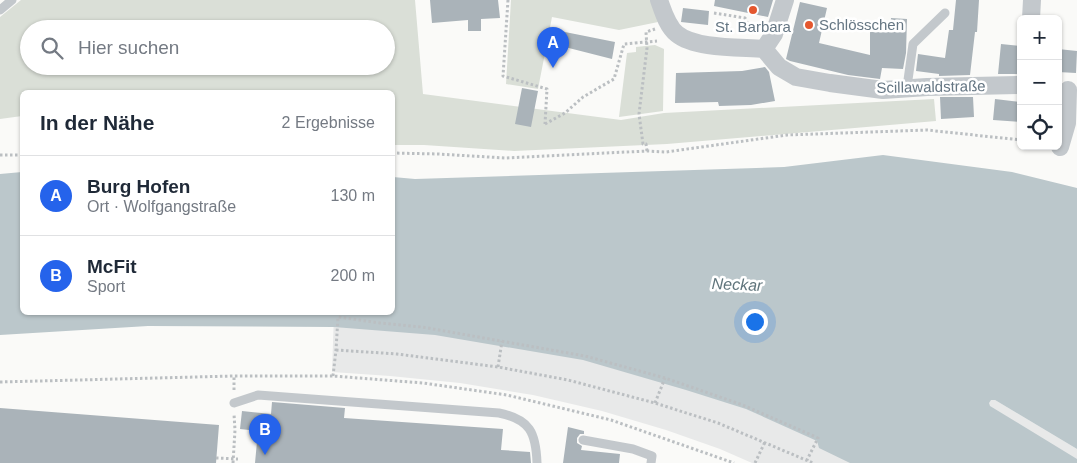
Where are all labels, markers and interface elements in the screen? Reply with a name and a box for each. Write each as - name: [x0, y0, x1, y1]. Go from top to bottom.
- marker: St. Barbara: [747, 4, 759, 16]
- map controls: [1017, 15, 1062, 150]
- button: +: [1017, 15, 1062, 60]
- place label: Schlösschen: [819, 16, 904, 33]
- place label: St. Barbara: [715, 18, 792, 35]
- marker: Schlösschen: [803, 19, 815, 31]
- search box: [20, 20, 395, 75]
- pin: A: [537, 27, 569, 68]
- icon: search: [38, 34, 66, 62]
- text: Hier suchen: [78, 37, 179, 58]
- button: −: [1017, 60, 1062, 105]
- street label: Scillawaldstraße: [876, 77, 986, 96]
- button: locate: [1017, 105, 1062, 150]
- text: In der Nähe: [40, 111, 154, 134]
- text: 2 Ergebnisse: [282, 114, 375, 131]
- text: Burg Hofen: [87, 176, 190, 197]
- text: A: [50, 187, 62, 204]
- text: 130 m: [331, 187, 375, 204]
- text: Ort · Wolfgangstraße: [87, 198, 236, 215]
- text: McFit: [87, 256, 137, 277]
- text: B: [50, 267, 62, 284]
- text: 200 m: [331, 267, 375, 284]
- water label: Neckar: [711, 275, 763, 294]
- text: Sport: [87, 278, 125, 295]
- your location: [742, 309, 768, 335]
- pin: B: [249, 414, 281, 455]

